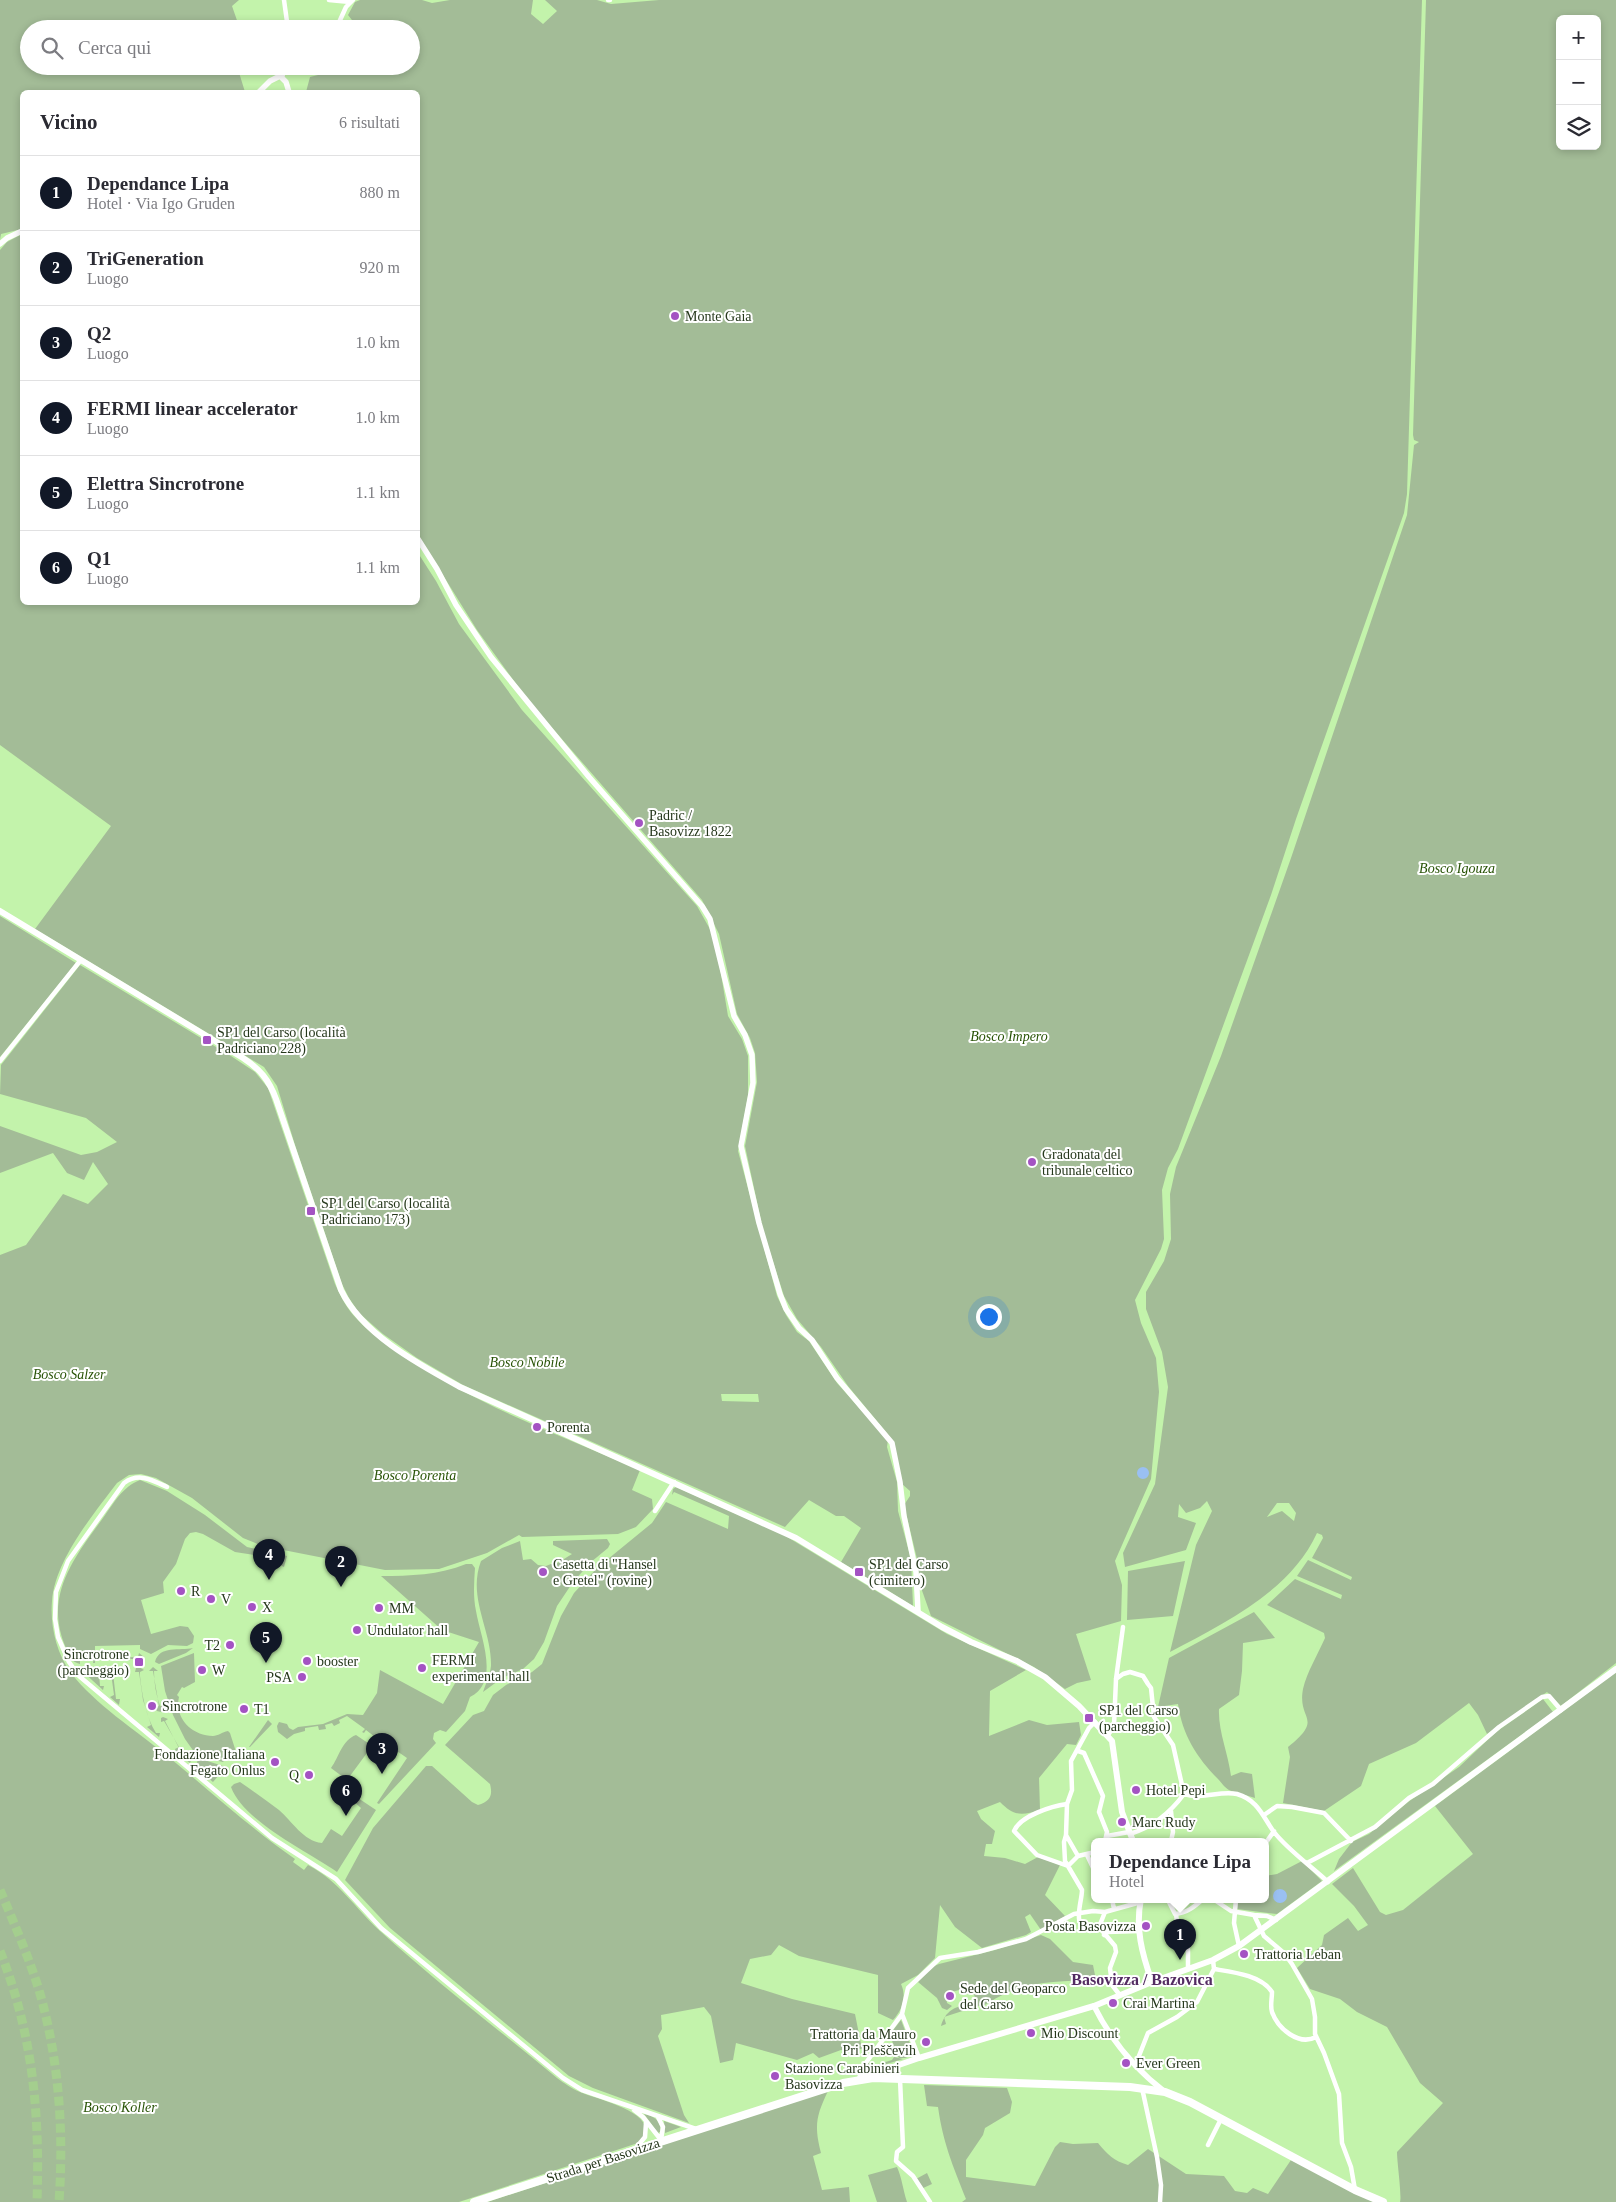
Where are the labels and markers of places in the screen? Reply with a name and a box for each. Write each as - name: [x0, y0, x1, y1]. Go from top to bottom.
- place label: Monte Gaia: [685, 309, 752, 324]
- marker: Monte Gaia: [669, 310, 681, 322]
- place label: Padric / Basovizz 1822: [649, 808, 732, 839]
- marker: Padric / Basovizz 1822: [633, 817, 645, 829]
- place label: SP1 del Carso (località Padriciano 228): [217, 1025, 346, 1057]
- marker: SP1 del Carso (località Padriciano 228): [201, 1034, 213, 1046]
- place label: Gradonata del tribunale celtico: [1042, 1147, 1133, 1178]
- marker: Gradonata del tribunale celtico: [1026, 1156, 1038, 1168]
- place label: SP1 del Carso (località Padriciano 173): [321, 1196, 450, 1228]
- marker: SP1 del Carso (località Padriciano 173): [305, 1205, 317, 1217]
- place label: Porenta: [547, 1420, 591, 1435]
- marker: Porenta: [531, 1421, 543, 1433]
- pin: 4: [253, 1539, 285, 1580]
- pin: 2: [325, 1546, 357, 1587]
- place label: Casetta di "Hansel e Gretel" (rovine): [553, 1557, 657, 1589]
- place label: SP1 del Carso (cimitero): [869, 1557, 948, 1589]
- marker: Casetta di "Hansel e Gretel" (rovine): [537, 1566, 549, 1578]
- marker: SP1 del Carso (cimitero): [853, 1566, 865, 1578]
- place label: R: [191, 1584, 201, 1599]
- marker: R: [175, 1585, 187, 1597]
- place label: V: [221, 1592, 231, 1607]
- marker: V: [205, 1593, 217, 1605]
- place label: X: [262, 1600, 272, 1615]
- marker: X: [246, 1601, 258, 1613]
- place label: MM: [389, 1601, 414, 1616]
- marker: MM: [373, 1602, 385, 1614]
- pin: 5: [250, 1622, 282, 1663]
- place label: Undulator hall: [367, 1623, 448, 1638]
- marker: Undulator hall: [351, 1624, 363, 1636]
- place label: T2: [204, 1638, 220, 1653]
- marker: T2: [224, 1639, 236, 1651]
- place label: Sincrotrone (parcheggio): [57, 1647, 129, 1679]
- place label: FERMI experimental hall: [432, 1653, 530, 1684]
- place label: booster: [317, 1654, 359, 1669]
- marker: booster: [301, 1655, 313, 1667]
- marker: Sincrotrone (parcheggio): [133, 1656, 145, 1668]
- marker: FERMI experimental hall: [416, 1662, 428, 1674]
- place label: W: [212, 1663, 226, 1678]
- marker: W: [196, 1664, 208, 1676]
- place label: PSA: [266, 1670, 293, 1685]
- marker: PSA: [296, 1671, 308, 1683]
- place label: Sincrotrone: [162, 1699, 227, 1714]
- marker: Sincrotrone: [146, 1700, 158, 1712]
- place label: T1: [254, 1702, 270, 1717]
- marker: T1: [238, 1703, 250, 1715]
- place label: SP1 del Carso (parcheggio): [1099, 1703, 1178, 1735]
- marker: SP1 del Carso (parcheggio): [1083, 1712, 1095, 1724]
- pin: 3: [366, 1733, 398, 1774]
- place label: Fondazione Italiana Fegato Onlus: [154, 1747, 266, 1778]
- marker: Fondazione Italiana Fegato Onlus: [269, 1756, 281, 1768]
- place label: Q: [289, 1768, 299, 1783]
- marker: Q: [303, 1769, 315, 1781]
- pin: 6: [330, 1775, 362, 1816]
- place label: Hotel Pepi: [1146, 1783, 1206, 1798]
- marker: Hotel Pepi: [1130, 1784, 1142, 1796]
- place label: Marc Rudy: [1132, 1815, 1195, 1830]
- marker: Marc Rudy: [1116, 1816, 1128, 1828]
- place label: Posta Basovizza: [1045, 1919, 1137, 1934]
- pin: 1: [1164, 1919, 1196, 1960]
- marker: Posta Basovizza: [1140, 1920, 1152, 1932]
- place label: Trattoria Leban: [1254, 1947, 1341, 1962]
- marker: Trattoria Leban: [1238, 1948, 1250, 1960]
- place label: Sede del Geoparco del Carso: [960, 1981, 1066, 2012]
- marker: Sede del Geoparco del Carso: [944, 1990, 956, 2002]
- place label: Crai Martina: [1123, 1996, 1196, 2011]
- marker: Crai Martina: [1107, 1997, 1119, 2009]
- place label: Mio Discount: [1041, 2026, 1119, 2041]
- place label: Trattoria da Mauro Pri Pleščevih: [810, 2027, 916, 2058]
- marker: Mio Discount: [1025, 2027, 1037, 2039]
- marker: Trattoria da Mauro Pri Pleščevih: [920, 2036, 932, 2048]
- place label: Ever Green: [1136, 2056, 1200, 2071]
- marker: Ever Green: [1120, 2057, 1132, 2069]
- place label: Stazione Carabinieri Basovizza: [785, 2061, 900, 2092]
- marker: Stazione Carabinieri Basovizza: [769, 2070, 781, 2082]

